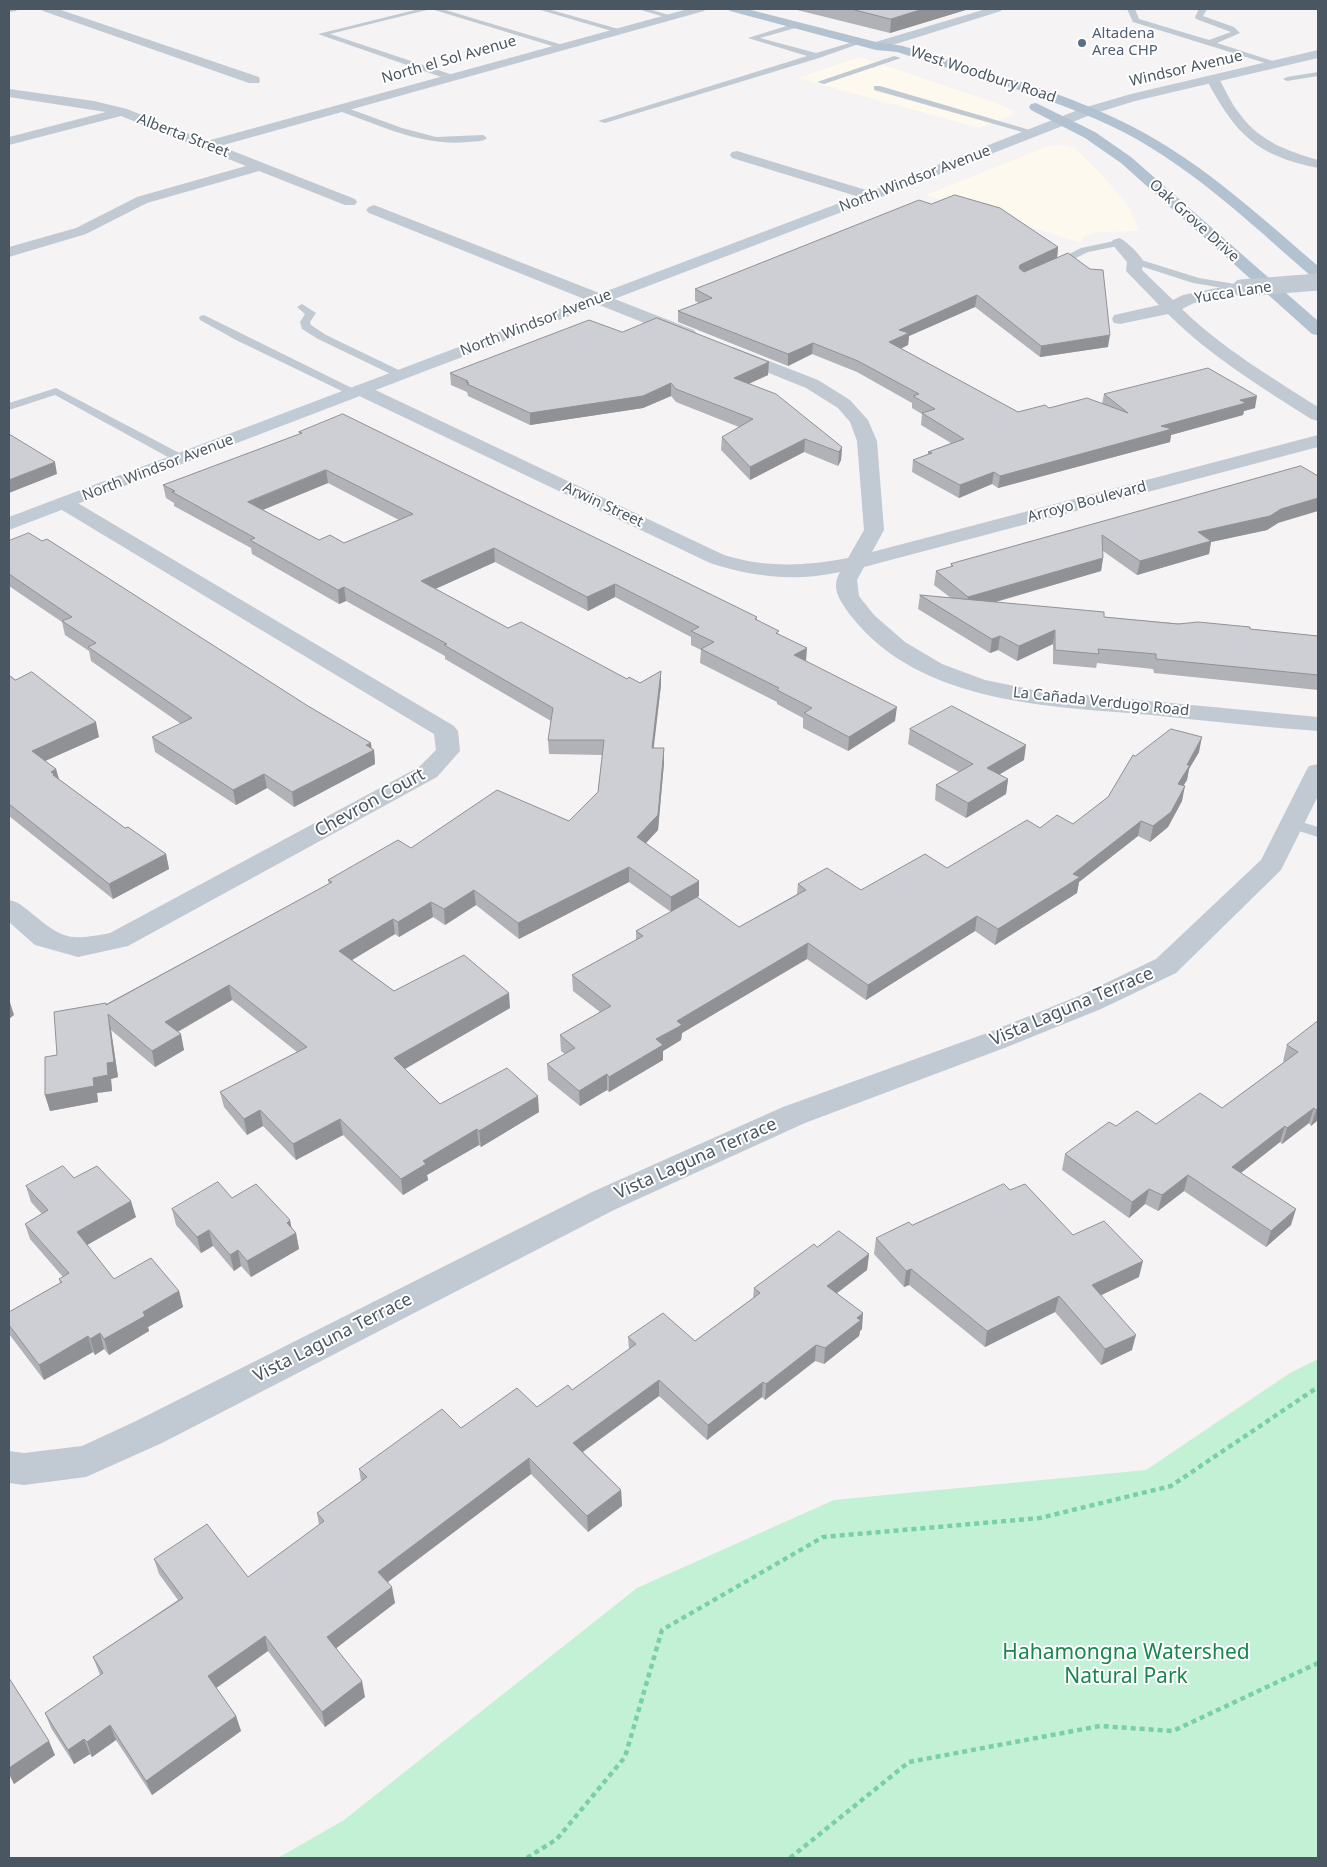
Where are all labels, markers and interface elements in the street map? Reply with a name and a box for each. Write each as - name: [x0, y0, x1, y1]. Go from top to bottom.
- place label: Altadena Area CHP: [1092, 25, 1158, 60]
- street label: North el Sol Avenue: [380, 32, 518, 88]
- marker: Altadena Area CHP: [1076, 37, 1088, 49]
- street label: West Woodbury Road: [908, 43, 1058, 107]
- street label: Windsor Avenue: [1128, 47, 1244, 91]
- street label: Alberta Street: [135, 110, 231, 162]
- street label: North Windsor Avenue: [837, 142, 993, 216]
- street label: Oak Grove Drive: [1145, 176, 1243, 266]
- street label: Yucca Lane: [1193, 278, 1273, 308]
- street label: North Windsor Avenue: [458, 286, 614, 360]
- street label: North Windsor Avenue: [80, 431, 236, 505]
- street label: Arroyo Boulevard: [1026, 477, 1148, 527]
- street label: Arwin Street: [560, 479, 646, 531]
- street label: La Cañada Verdugo Road: [1012, 684, 1190, 720]
- street label: Chevron Court: [311, 764, 429, 842]
- street label: Vista Laguna Terrace: [987, 963, 1157, 1051]
- street label: Vista Laguna Terrace: [612, 1113, 780, 1205]
- street label: Vista Laguna Terrace: [250, 1289, 416, 1387]
- park label: Hahamongna Watershed Natural Park: [1002, 1640, 1250, 1690]

